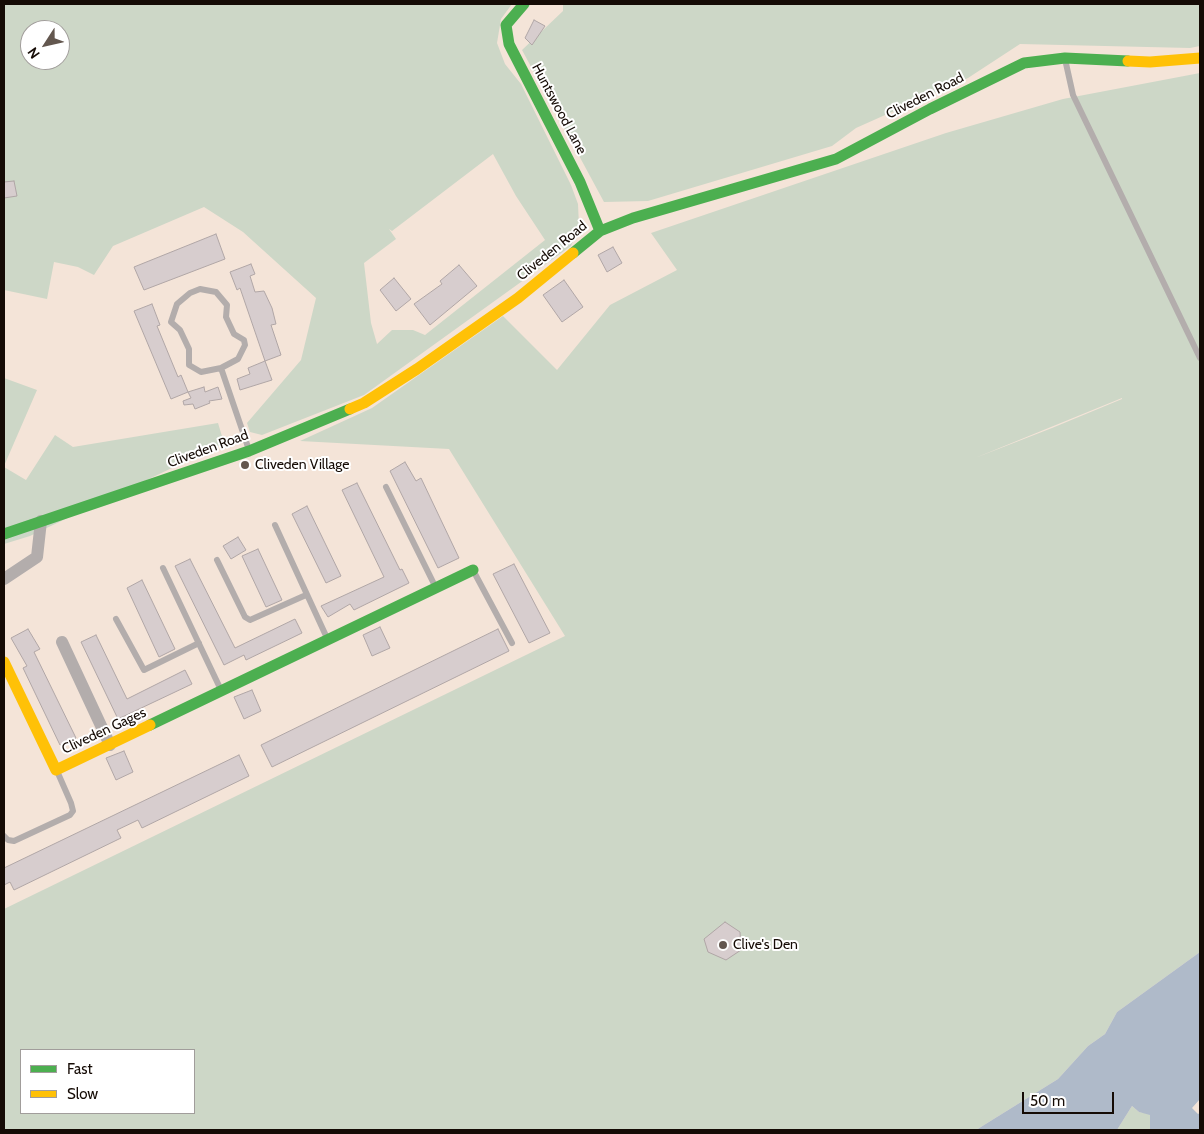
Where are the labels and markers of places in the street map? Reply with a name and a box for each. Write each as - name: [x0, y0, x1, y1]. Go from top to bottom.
- place label: Cliveden Village: [255, 457, 349, 473]
- marker: Cliveden Village: [239, 459, 251, 471]
- place label: Clive's Den: [733, 937, 798, 953]
- marker: Clive's Den: [717, 939, 729, 951]

